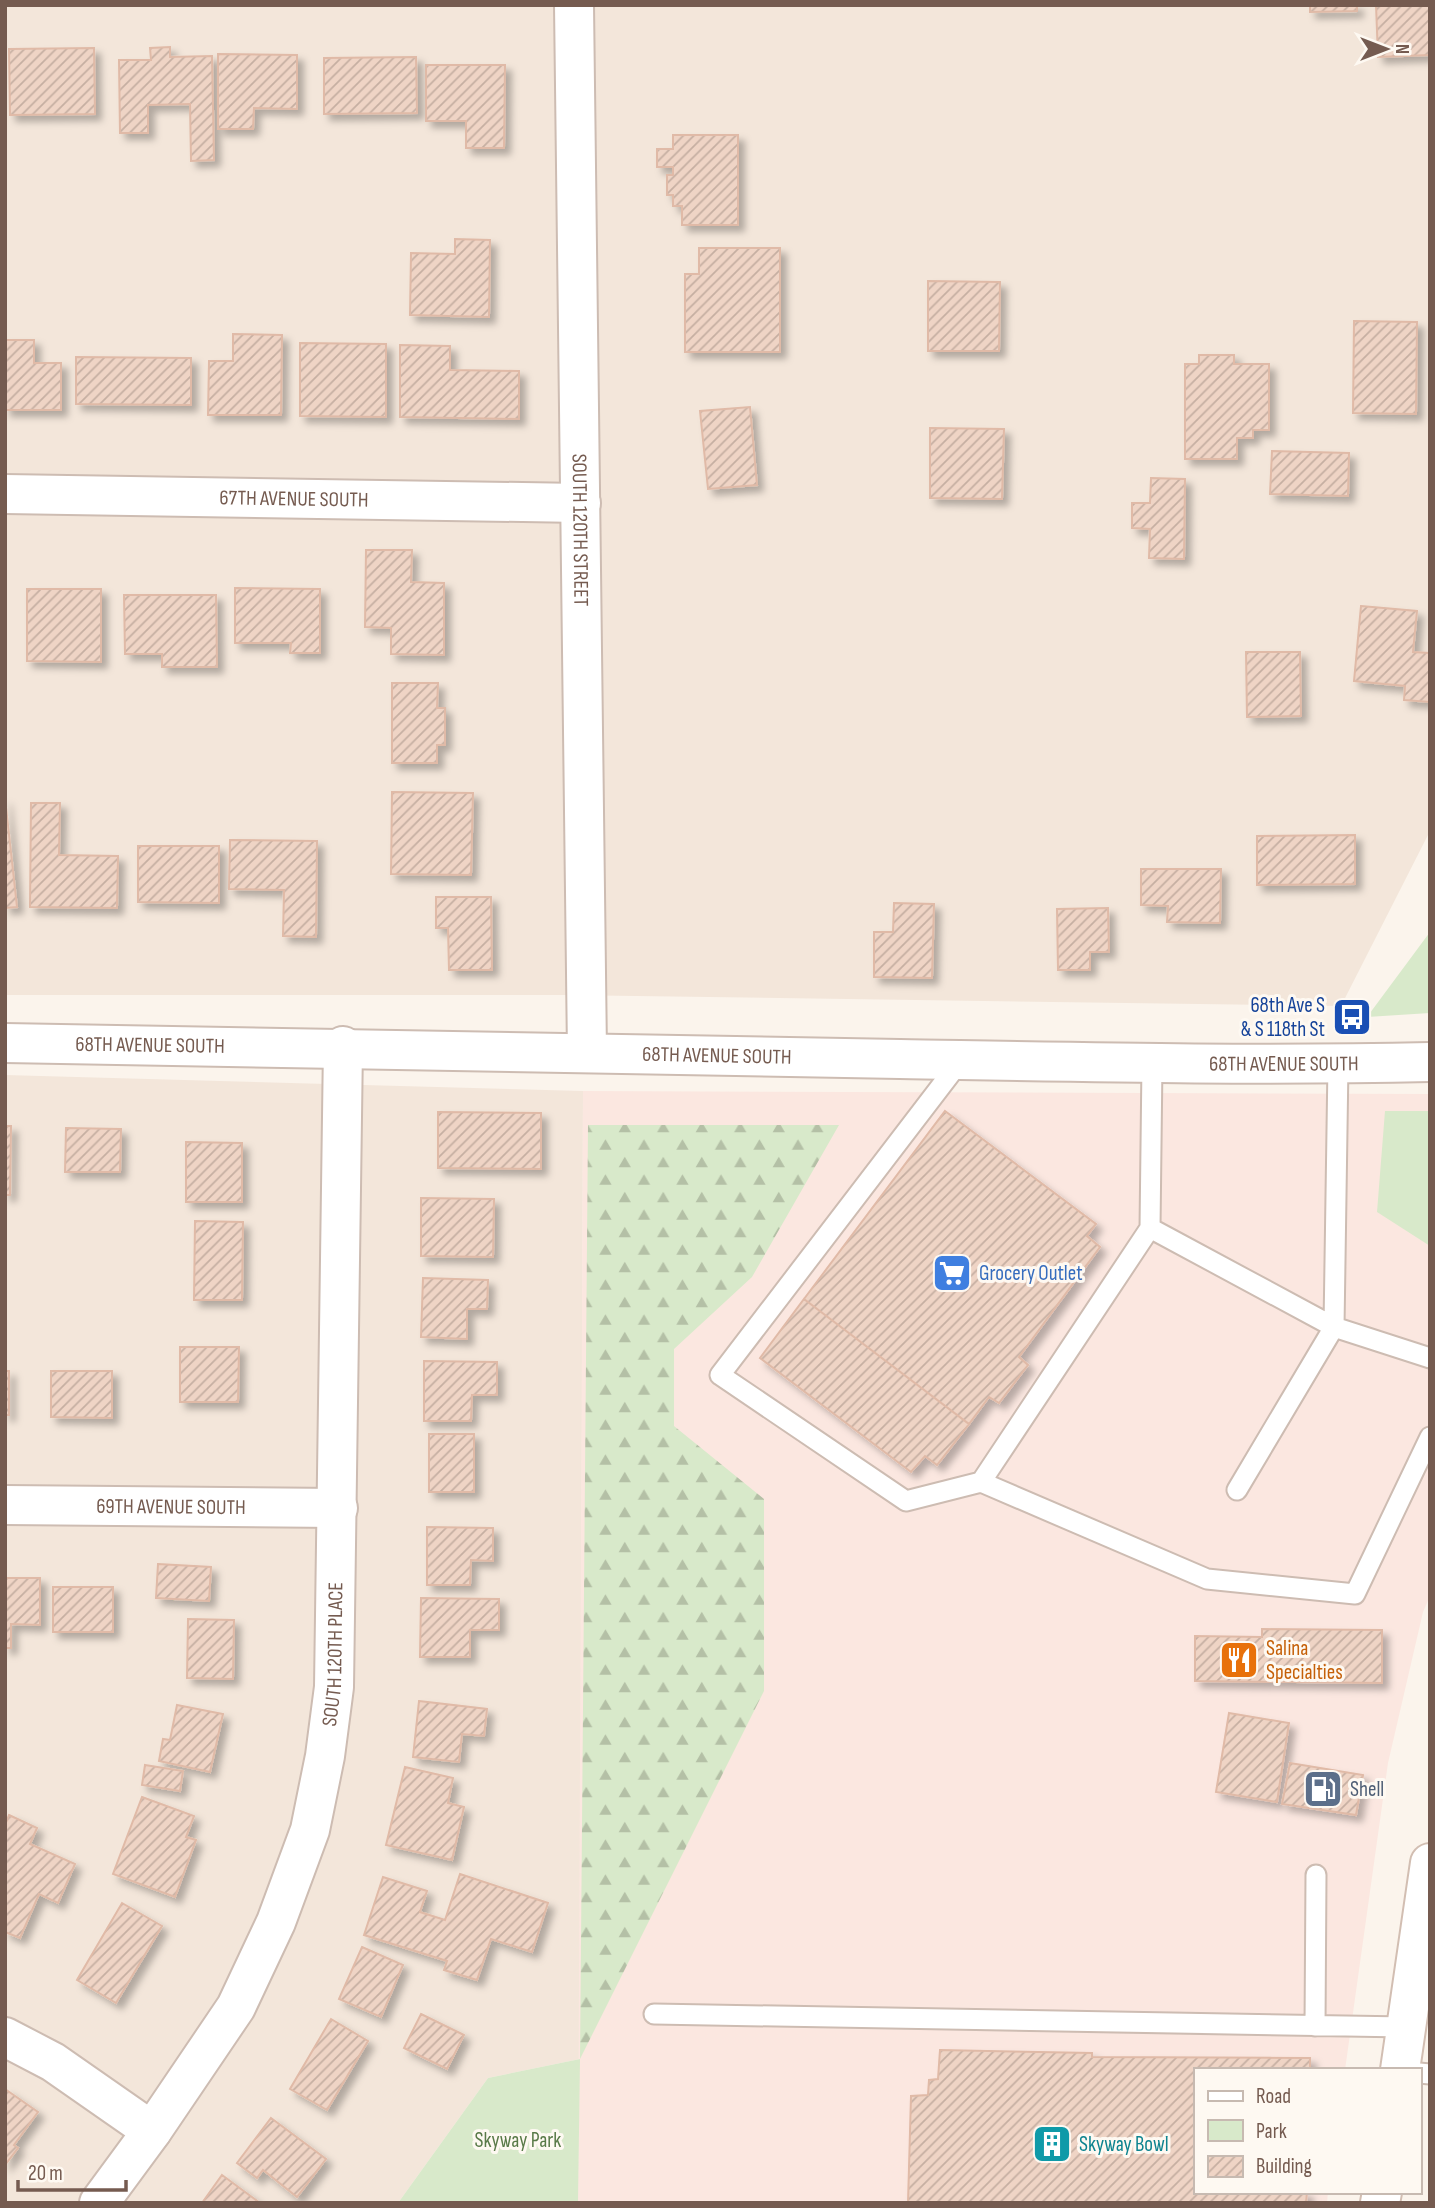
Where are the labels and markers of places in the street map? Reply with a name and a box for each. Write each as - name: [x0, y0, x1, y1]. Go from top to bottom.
- place label: 68th Ave S & S 118th St: [1241, 993, 1325, 1042]
- bus stop icon: 68th Ave S & S 118th St: [1331, 996, 1373, 1038]
- supermarket icon: Grocery Outlet: [931, 1252, 973, 1294]
- place label: Grocery Outlet: [979, 1261, 1083, 1286]
- place label: Salina Specialties: [1266, 1636, 1343, 1685]
- restaurant icon: Salina Specialties: [1218, 1639, 1260, 1681]
- fuel station icon: Shell: [1302, 1768, 1344, 1810]
- place label: Shell: [1350, 1777, 1384, 1802]
- building icon: Skyway Bowl: [1031, 2123, 1073, 2165]
- place label: Skyway Bowl: [1079, 2132, 1169, 2157]

